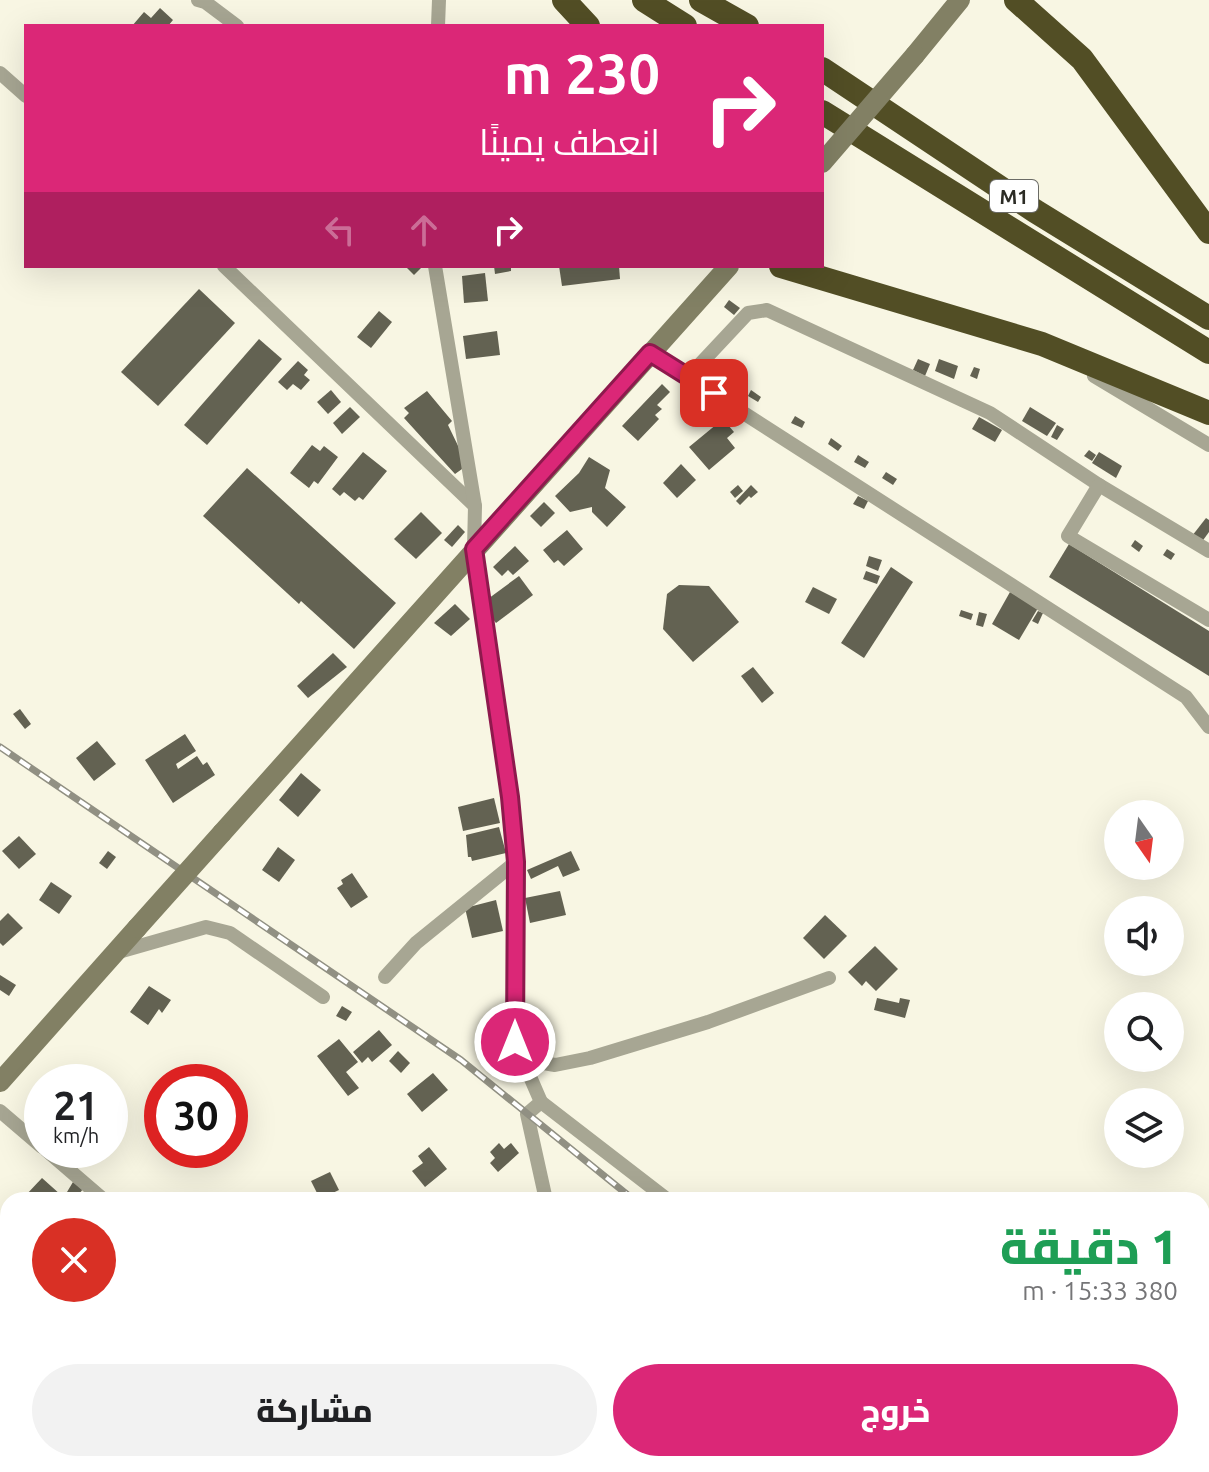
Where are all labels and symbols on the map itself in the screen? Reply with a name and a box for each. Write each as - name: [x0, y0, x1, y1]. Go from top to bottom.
- road number: M1: [990, 180, 1038, 212]
- pin: [680, 359, 748, 427]
- north arrow: [1104, 800, 1184, 880]
- position arrow: [473, 1000, 557, 1084]
- speed limit sign: 30: [144, 1064, 248, 1168]

